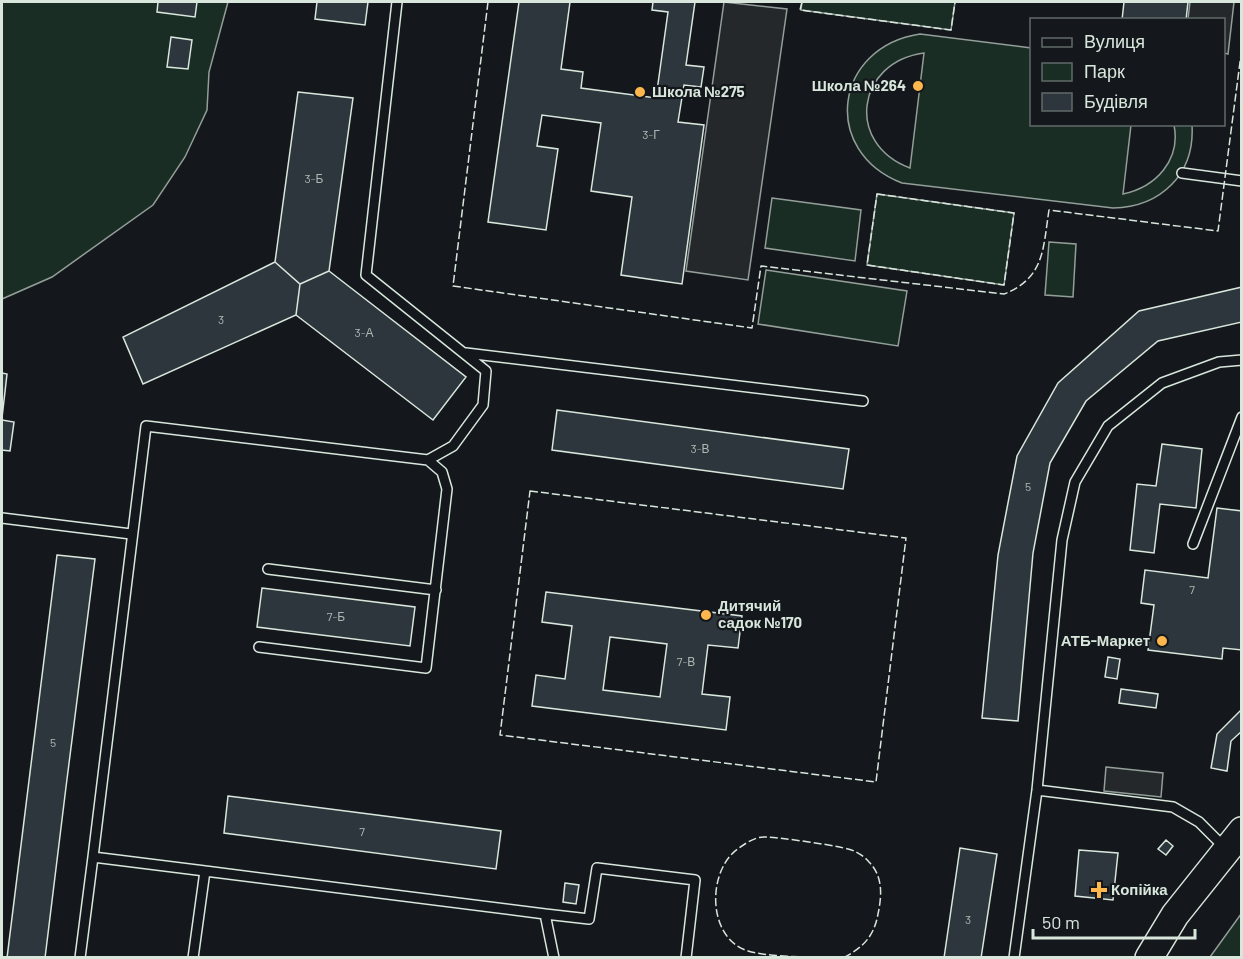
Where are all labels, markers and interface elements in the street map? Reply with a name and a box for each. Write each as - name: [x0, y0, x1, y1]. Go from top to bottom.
- legend: [1030, 18, 1225, 126]
- text: Вулиця: [1084, 30, 1145, 52]
- text: Парк: [1084, 60, 1125, 82]
- place label: Школа №264: [812, 76, 906, 94]
- marker: Школа №264: [911, 79, 925, 93]
- place label: Школа №275: [652, 82, 745, 100]
- marker: Школа №275: [633, 85, 647, 99]
- text: Будівля: [1084, 90, 1148, 112]
- house number: 3-Г: [642, 127, 660, 141]
- house number: 3-Б: [305, 171, 324, 185]
- house number: 3: [218, 312, 224, 326]
- house number: 3-А: [355, 325, 373, 339]
- house number: 3-В: [691, 441, 709, 455]
- house number: 5: [1025, 479, 1031, 493]
- house number: 7: [1189, 582, 1195, 596]
- place label: Дитячий садок №170: [718, 596, 802, 631]
- marker: Дитячий садок №170: [699, 608, 713, 622]
- house number: 7-Б: [327, 609, 345, 623]
- place label: АТБ-Маркет: [1061, 631, 1150, 649]
- marker: АТБ-Маркет: [1155, 634, 1169, 648]
- house number: 7-В: [677, 654, 695, 668]
- house number: 5: [50, 735, 56, 749]
- house number: 7: [359, 824, 365, 838]
- place label: Копійка: [1111, 880, 1168, 898]
- marker: Копійка: [1092, 883, 1106, 897]
- scale bar: [1033, 902, 1195, 940]
- text: 50 m: [1042, 911, 1080, 933]
- house number: 3: [965, 912, 971, 926]

